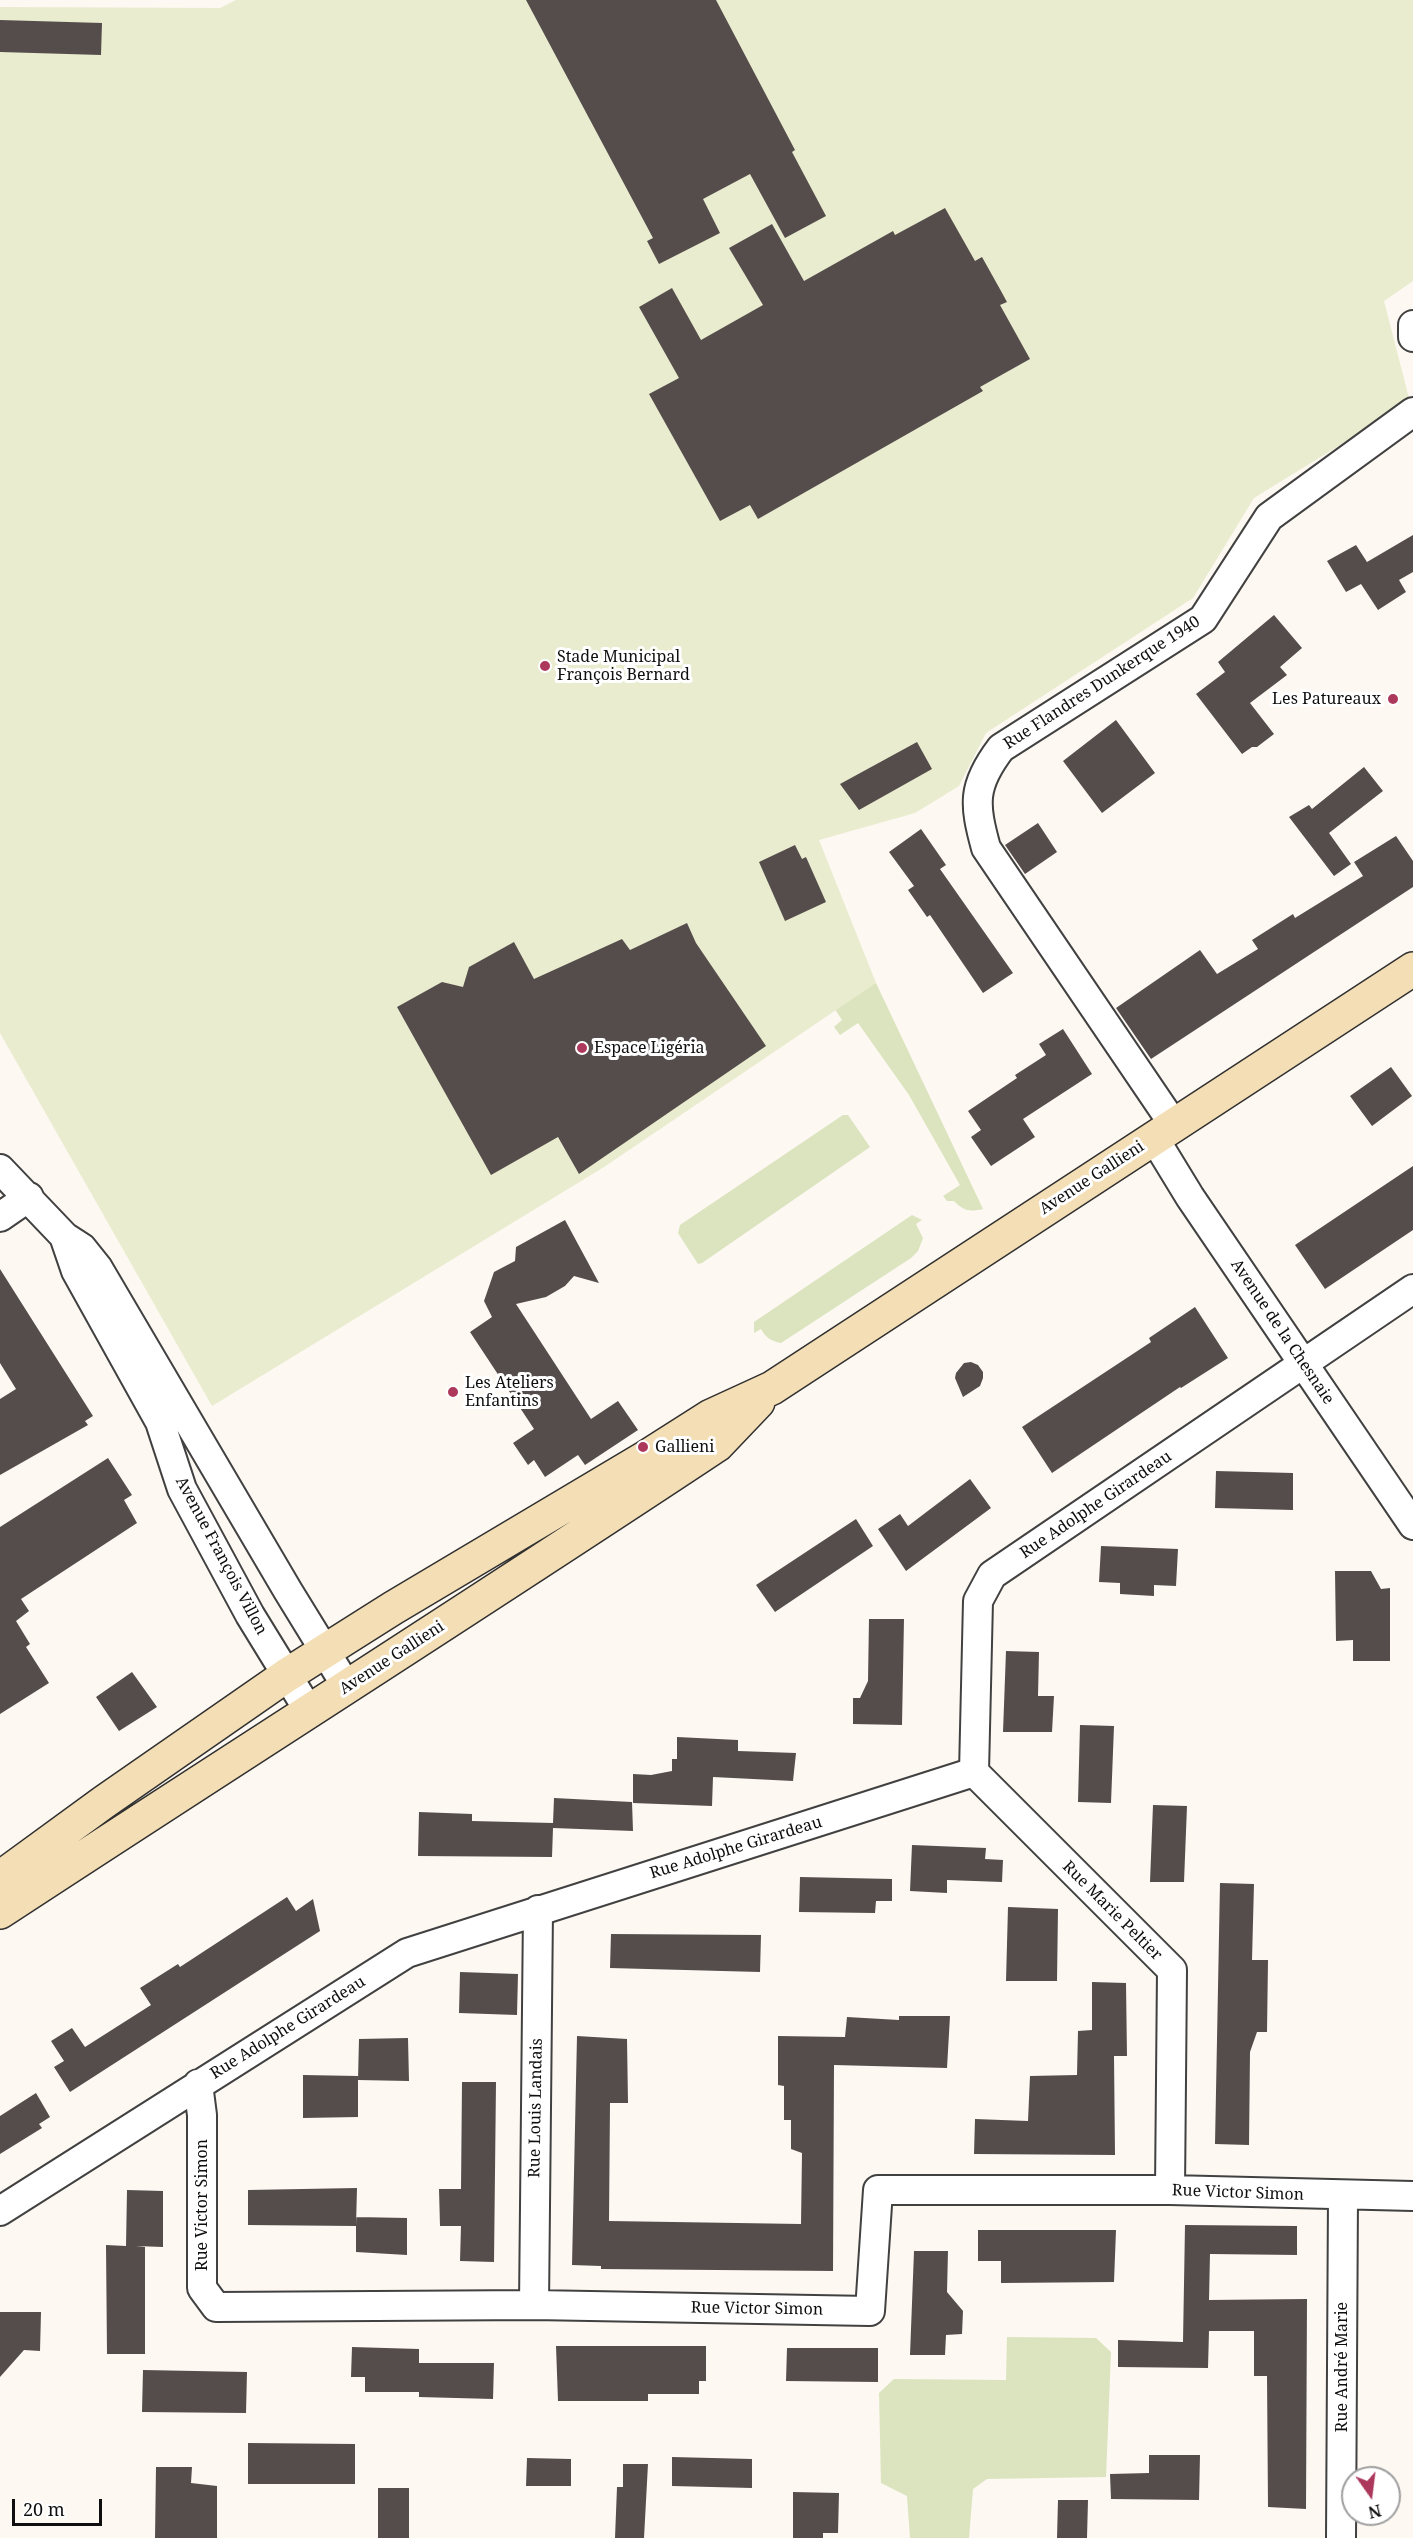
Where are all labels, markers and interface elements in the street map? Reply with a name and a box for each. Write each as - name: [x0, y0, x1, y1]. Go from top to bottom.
- street label: Rue Flandres Dunkerque 1940: [1000, 612, 1204, 754]
- place label: Stade Municipal François Bernard: [557, 647, 690, 685]
- marker: Stade Municipal François Bernard: [538, 659, 552, 673]
- place label: Les Patureaux: [1272, 689, 1381, 709]
- marker: Les Patureaux: [1386, 692, 1400, 706]
- place label: Espace Ligéria: [594, 1038, 705, 1058]
- marker: Espace Ligéria: [575, 1041, 589, 1055]
- street label: Avenue Gallieni: [1036, 1137, 1148, 1219]
- street label: Avenue de la Chesnaie: [1226, 1256, 1338, 1408]
- place label: Les Ateliers Enfantins: [465, 1373, 554, 1411]
- marker: Les Ateliers Enfantins: [446, 1385, 460, 1399]
- place label: Gallieni: [655, 1437, 714, 1457]
- marker: Gallieni: [636, 1440, 650, 1454]
- street label: Rue Adolphe Girardeau: [1016, 1447, 1176, 1563]
- street label: Avenue François Villon: [171, 1474, 271, 1638]
- street label: Avenue Gallieni: [336, 1617, 448, 1699]
- street label: Rue Adolphe Girardeau: [648, 1813, 824, 1883]
- street label: Rue Marie Peltier: [1058, 1857, 1166, 1965]
- street label: Rue Adolphe Girardeau: [207, 1972, 369, 2084]
- street label: Rue Louis Landais: [525, 2038, 547, 2178]
- street label: Rue Victor Simon: [192, 2139, 212, 2271]
- street label: Rue Victor Simon: [1172, 2181, 1304, 2205]
- street label: Rue Victor Simon: [691, 2298, 823, 2320]
- street label: Rue André Marie: [1332, 2302, 1352, 2432]
- north arrow: [1341, 2466, 1401, 2526]
- scale bar: [15, 2487, 105, 2525]
- text: 20 m: [23, 2497, 65, 2521]
- text: N: [1366, 2499, 1384, 2524]

